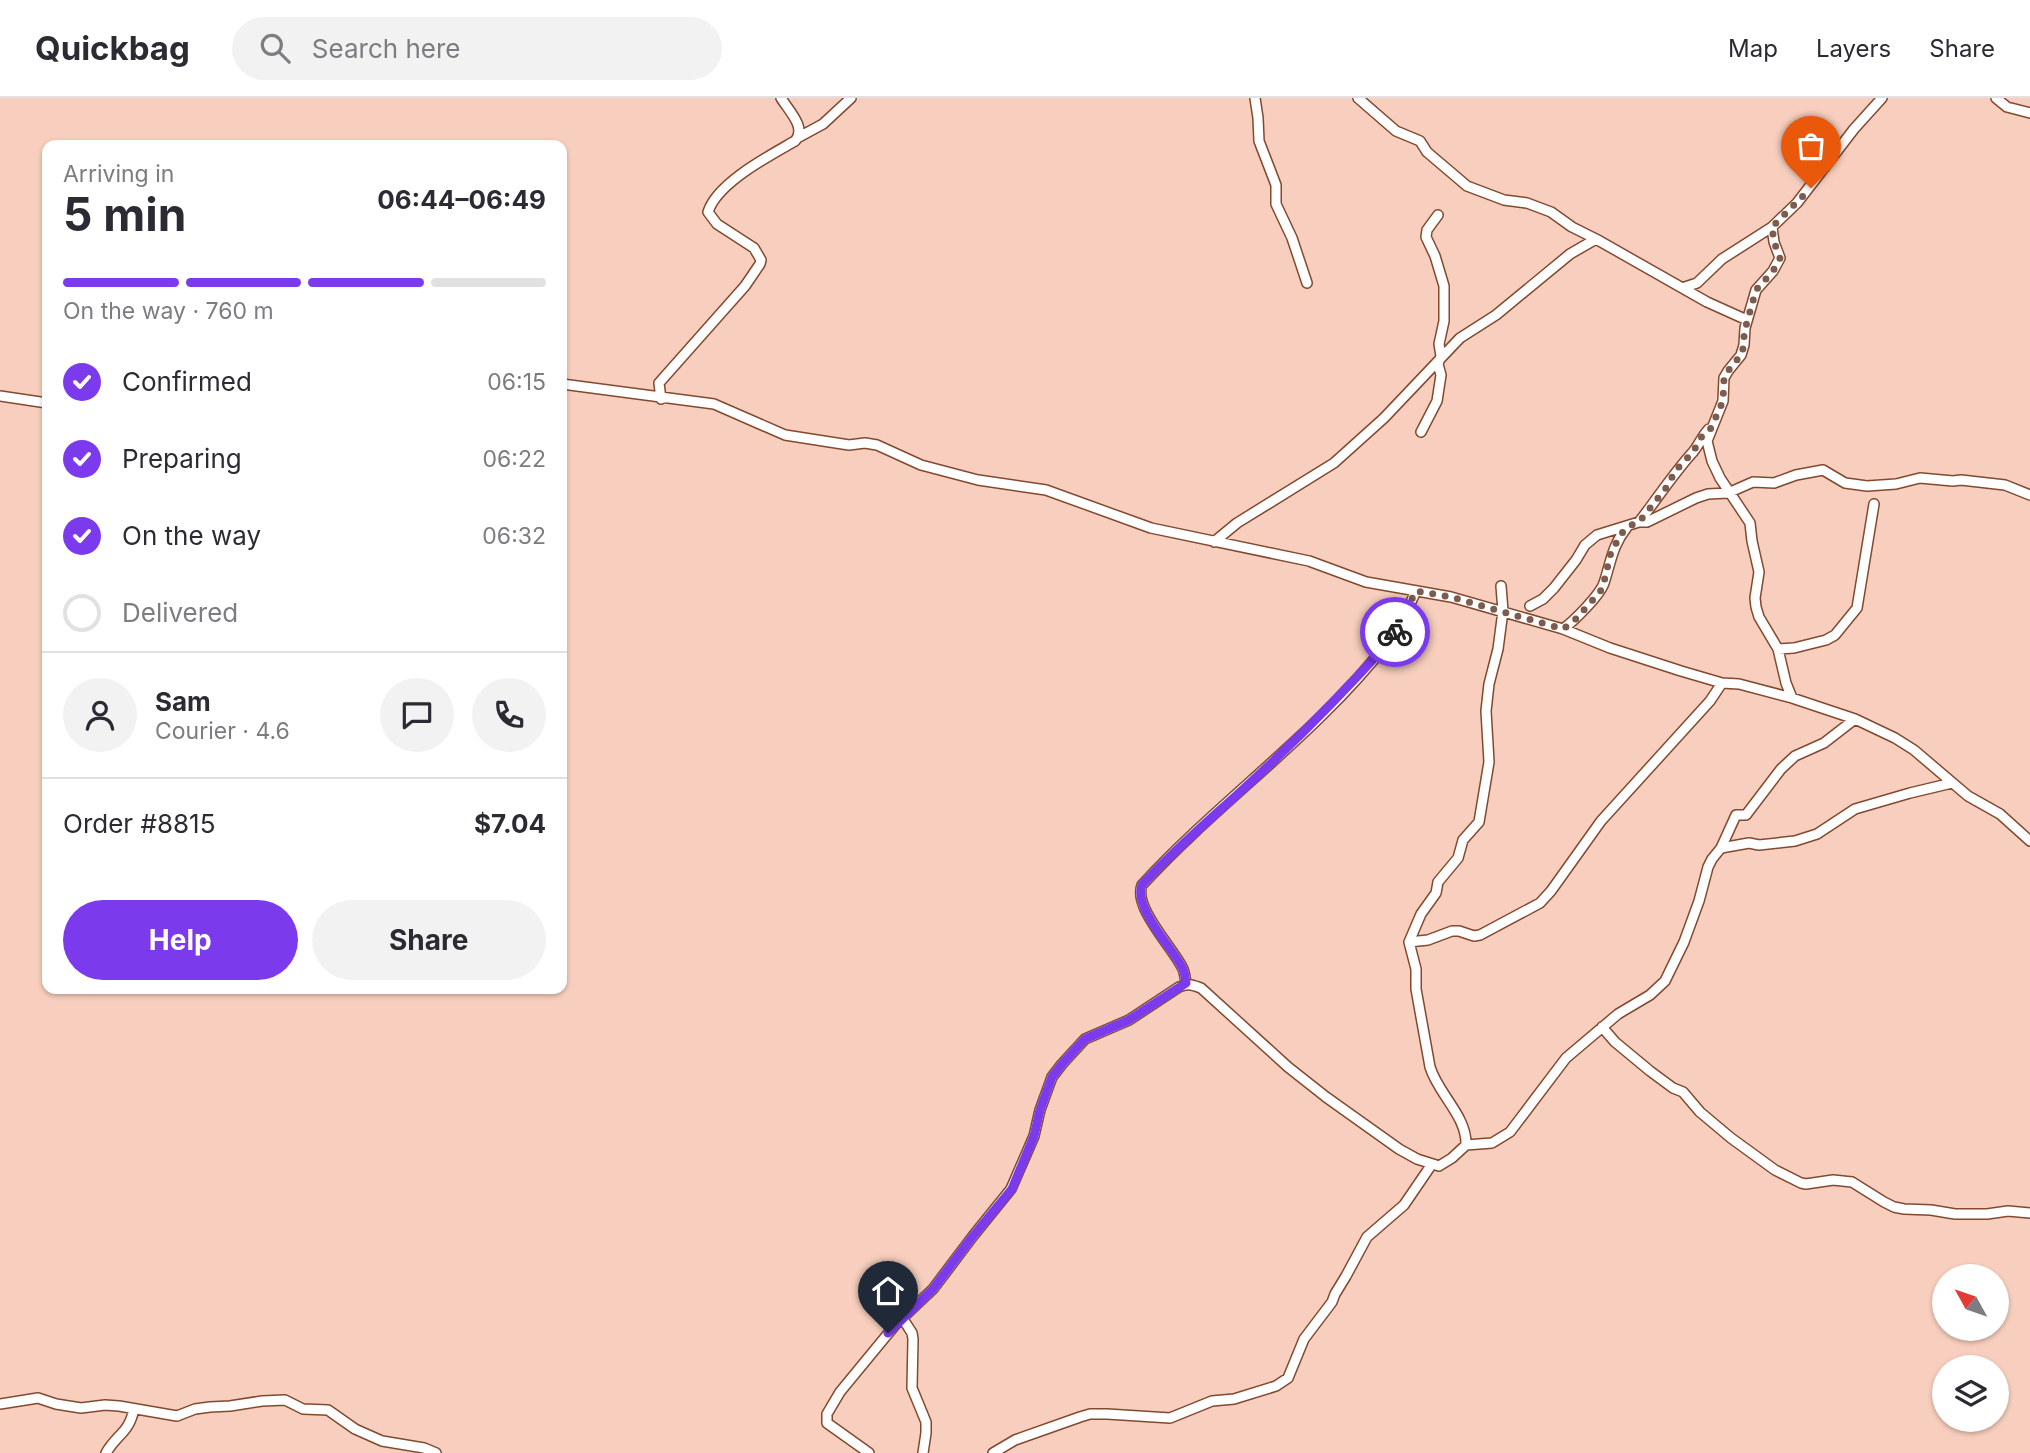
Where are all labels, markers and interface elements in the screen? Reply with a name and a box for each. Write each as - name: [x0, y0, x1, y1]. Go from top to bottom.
- search box: [232, 17, 722, 80]
- text: Quickbag: [35, 28, 190, 68]
- icon: search: [256, 29, 294, 67]
- text: Search here: [312, 33, 460, 64]
- text: Map: [1728, 34, 1778, 63]
- text: Layers: [1816, 34, 1891, 63]
- text: Share: [1929, 34, 1995, 63]
- pin: [1781, 116, 1841, 188]
- icon: bag: [1792, 127, 1830, 165]
- text: Arriving in: [63, 160, 174, 188]
- text: 06:44–06:49: [377, 184, 546, 215]
- text: 5 min: [63, 186, 186, 242]
- text: On the way · 760 m: [63, 297, 274, 325]
- icon: check: [63, 363, 101, 401]
- text: Confirmed: [122, 366, 252, 397]
- text: 06:15: [487, 368, 546, 396]
- icon: check: [63, 440, 101, 478]
- text: Preparing: [122, 443, 242, 474]
- text: 06:22: [483, 445, 546, 473]
- icon: check: [63, 517, 101, 555]
- text: On the way: [122, 520, 261, 551]
- text: 06:32: [482, 522, 546, 550]
- text: Delivered: [122, 597, 238, 628]
- courier: [1360, 597, 1430, 667]
- icon: bike: [1376, 613, 1414, 651]
- button: person: [63, 678, 137, 752]
- button: chat: [380, 678, 454, 752]
- button: phone: [472, 678, 546, 752]
- text: Sam: [155, 686, 211, 717]
- text: Courier · 4.6: [155, 717, 290, 745]
- text: Order #8815: [63, 808, 215, 839]
- text: $7.04: [474, 808, 546, 839]
- button: Help: [63, 900, 298, 980]
- button: Share: [312, 900, 546, 980]
- pin: [858, 1261, 918, 1333]
- north arrow: [1932, 1264, 2009, 1340]
- map controls: [1932, 1264, 2009, 1432]
- icon: home: [869, 1272, 907, 1310]
- button: layers: [1932, 1355, 2009, 1432]

